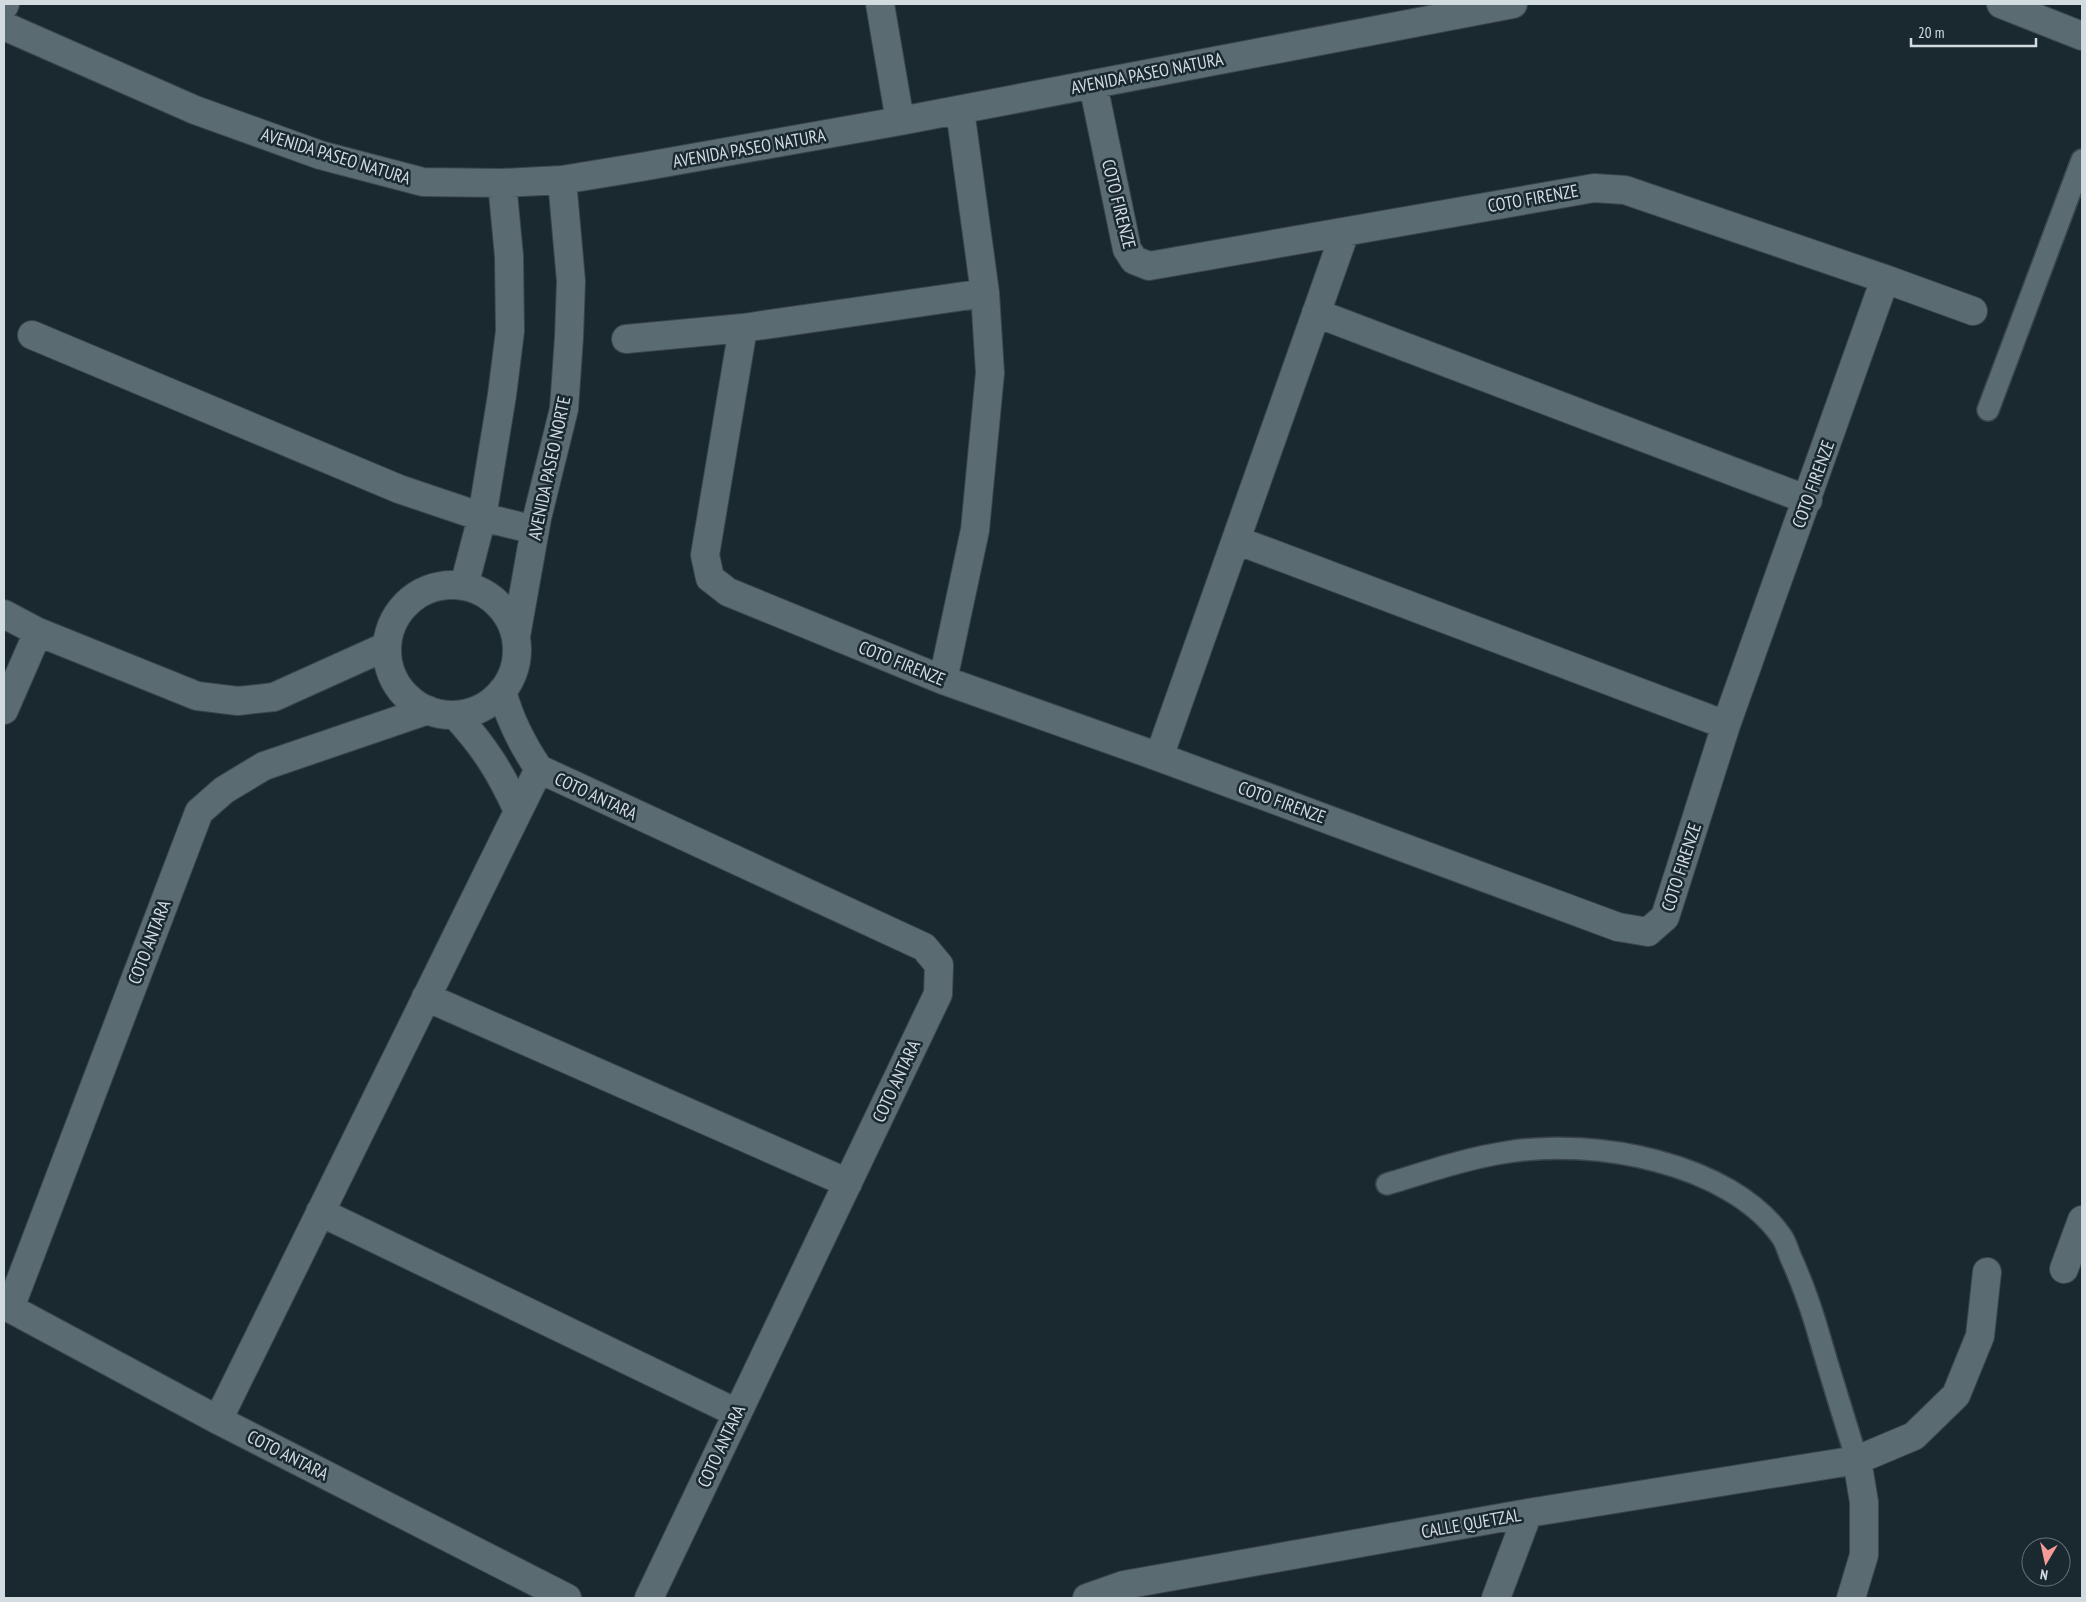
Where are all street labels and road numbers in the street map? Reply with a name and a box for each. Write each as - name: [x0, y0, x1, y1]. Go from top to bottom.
- street label: AVENIDA PASEO NATURA: [1069, 47, 1226, 99]
- street label: AVENIDA PASEO NATURA: [259, 122, 414, 190]
- street label: AVENIDA PASEO NATURA: [671, 123, 828, 173]
- street label: COTO FIRENZE: [1097, 157, 1141, 251]
- street label: COTO FIRENZE: [1486, 179, 1580, 217]
- street label: AVENIDA PASEO NORTE: [523, 394, 575, 542]
- street label: COTO FIRENZE: [1787, 437, 1839, 531]
- street label: COTO FIRENZE: [855, 635, 949, 691]
- street label: COTO ANTARA: [551, 767, 641, 825]
- street label: COTO FIRENZE: [1235, 776, 1329, 828]
- street label: COTO FIRENZE: [1656, 820, 1706, 914]
- street label: COTO ANTARA: [122, 896, 176, 987]
- street label: COTO ANTARA: [867, 1036, 925, 1126]
- street label: COTO ANTARA: [692, 1401, 750, 1491]
- street label: COTO ANTARA: [243, 1425, 333, 1485]
- street label: CALLE QUETZAL: [1419, 1503, 1523, 1543]

